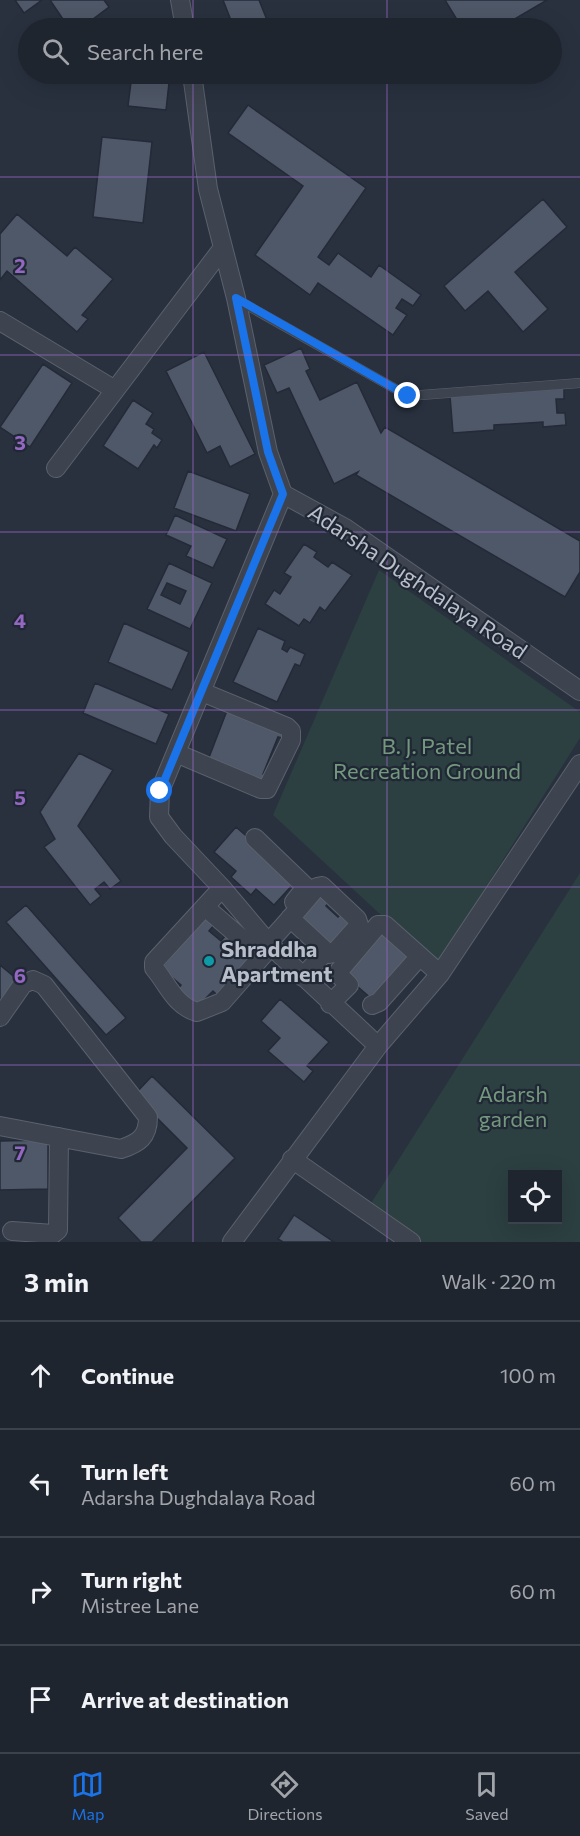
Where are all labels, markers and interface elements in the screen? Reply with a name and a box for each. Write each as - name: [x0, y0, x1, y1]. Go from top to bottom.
- search box: [18, 18, 562, 84]
- icon: search: [39, 35, 72, 68]
- text: Search here: [87, 38, 203, 65]
- text: 2: [14, 253, 26, 277]
- route end: [394, 382, 420, 408]
- text: 3: [14, 430, 26, 454]
- street label: Adarsha Dughdalaya Road: [304, 498, 532, 664]
- text: 4: [14, 608, 26, 632]
- park label: B. J. Patel Recreation Ground: [333, 732, 521, 784]
- route start: [146, 777, 172, 803]
- text: 5: [14, 785, 26, 809]
- place label: Shraddha Apartment: [221, 935, 333, 987]
- marker: Shraddha Apartment: [202, 954, 216, 968]
- text: 6: [14, 963, 26, 987]
- park label: Adarsh garden: [478, 1080, 548, 1132]
- text: 7: [15, 1140, 26, 1164]
- map controls: [508, 1170, 562, 1224]
- button: locate: [508, 1170, 562, 1224]
- text: 3 min: [24, 1266, 89, 1297]
- text: Walk · 220 m: [441, 1269, 556, 1293]
- icon: ahead: [24, 1359, 57, 1392]
- text: Continue: [81, 1362, 174, 1389]
- text: 100 m: [500, 1363, 556, 1387]
- text: Turn left: [81, 1458, 168, 1485]
- icon: left: [24, 1467, 57, 1500]
- text: 60 m: [510, 1471, 556, 1495]
- text: Adarsha Dughdalaya Road: [81, 1485, 316, 1509]
- text: Turn right: [81, 1566, 182, 1593]
- icon: right: [24, 1575, 57, 1608]
- text: 60 m: [510, 1579, 556, 1603]
- text: Mistree Lane: [81, 1593, 199, 1617]
- icon: arrive: [24, 1683, 57, 1716]
- text: Arrive at destination: [81, 1686, 289, 1713]
- tab: Map: [71, 1768, 104, 1823]
- tab: Directions: [247, 1768, 322, 1823]
- tab: Saved: [465, 1768, 509, 1823]

